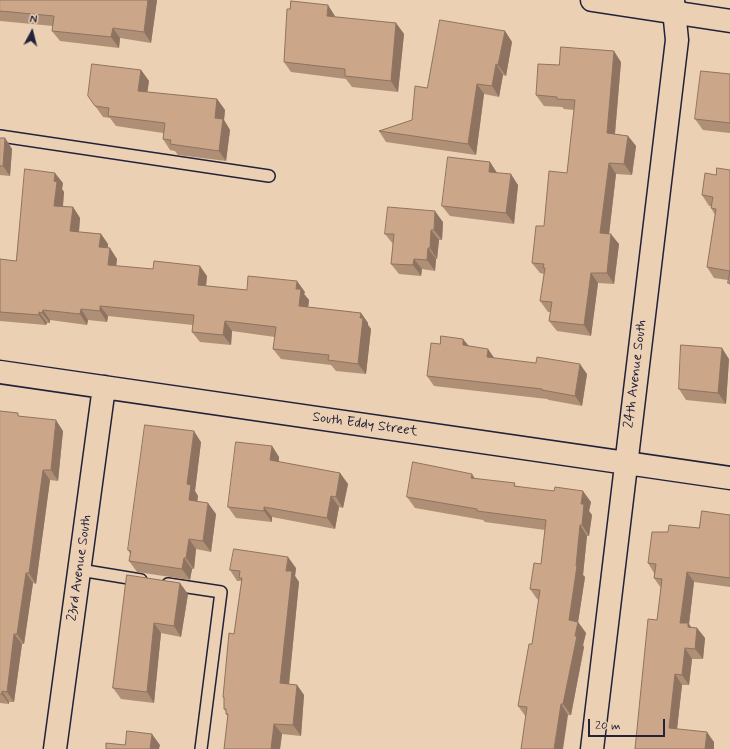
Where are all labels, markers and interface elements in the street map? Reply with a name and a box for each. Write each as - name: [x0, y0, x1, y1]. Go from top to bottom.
- north arrow: [12, 12, 52, 52]
- text: N: [29, 13, 38, 27]
- street label: 24th Avenue South: [621, 319, 651, 429]
- street label: South Eddy Street: [311, 409, 419, 441]
- street label: 23rd Avenue South: [64, 514, 96, 622]
- scale bar: [590, 711, 667, 737]
- text: 20 m: [595, 718, 621, 734]

